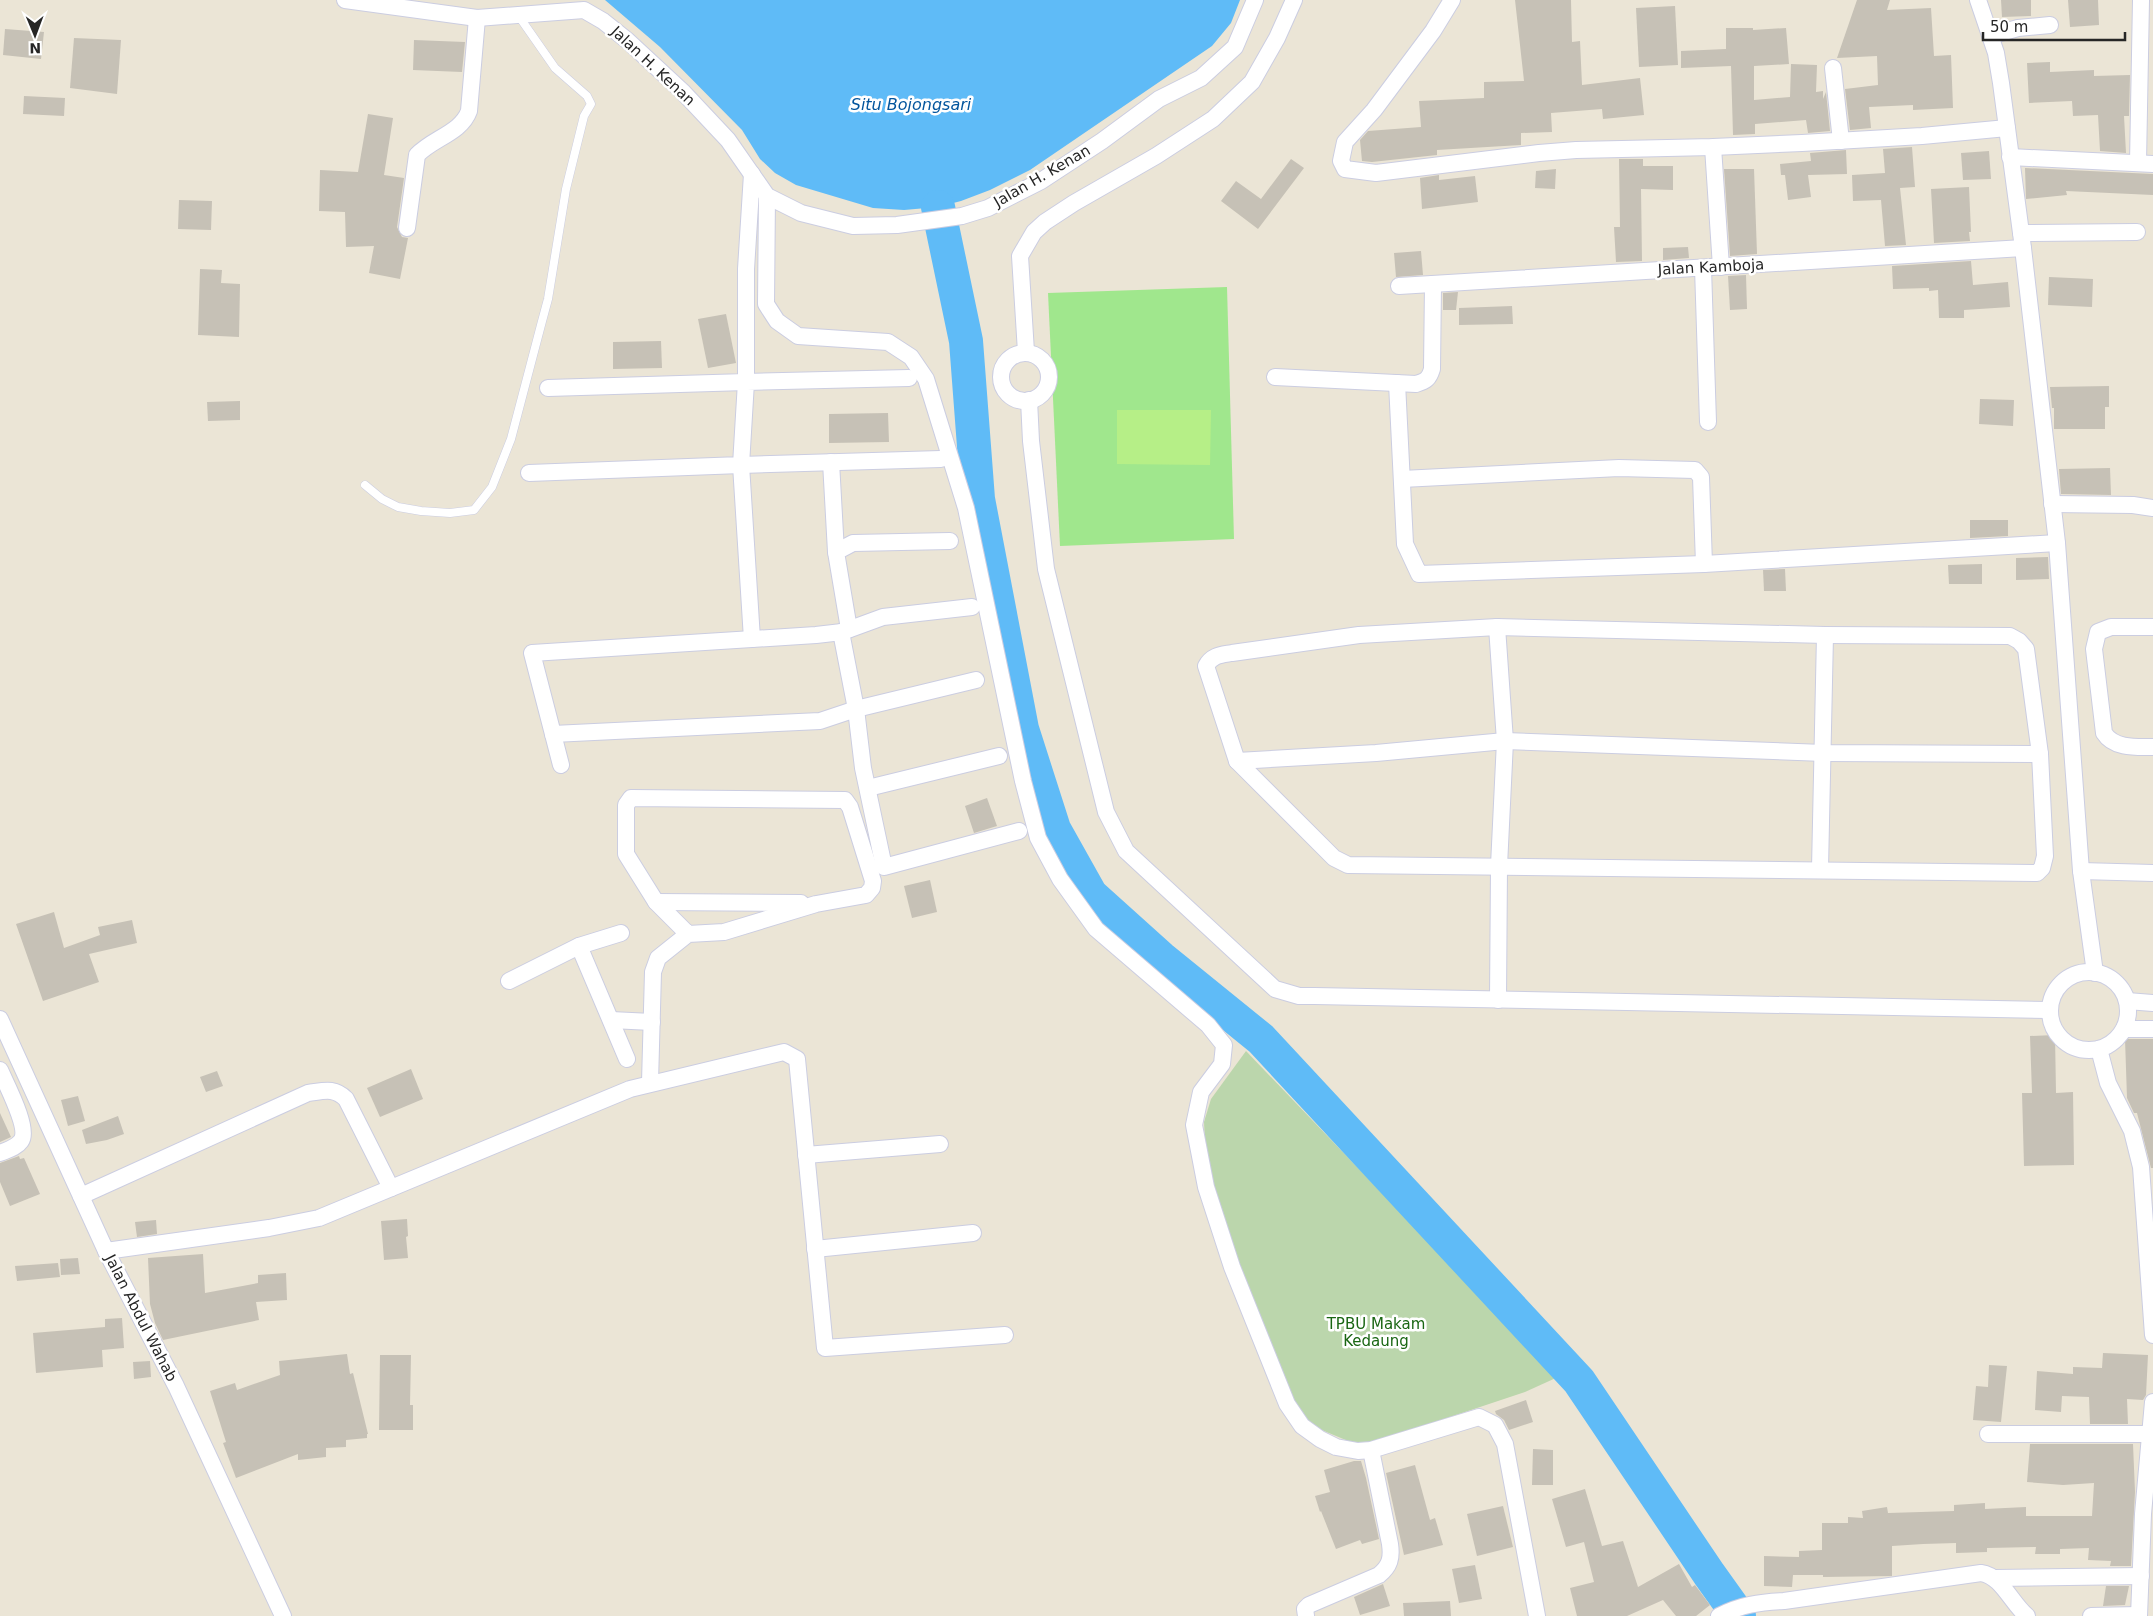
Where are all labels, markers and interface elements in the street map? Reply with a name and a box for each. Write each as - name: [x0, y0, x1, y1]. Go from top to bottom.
- north arrow: [10, 10, 60, 60]
- scale bar: [1983, 10, 2126, 42]
- text: 50 m: [1990, 18, 2028, 36]
- street label: Jalan H. Kenan: [607, 22, 699, 110]
- text: N: [29, 40, 41, 56]
- water label: Situ Bojongsari: [851, 95, 972, 114]
- street label: Jalan H. Kenan: [990, 141, 1093, 211]
- street label: Jalan Kamboja: [1656, 255, 1765, 279]
- street label: Jalan Abdul Wahab: [101, 1251, 181, 1385]
- park label: TPBU Makam Kedaung: [1326, 1315, 1425, 1350]

